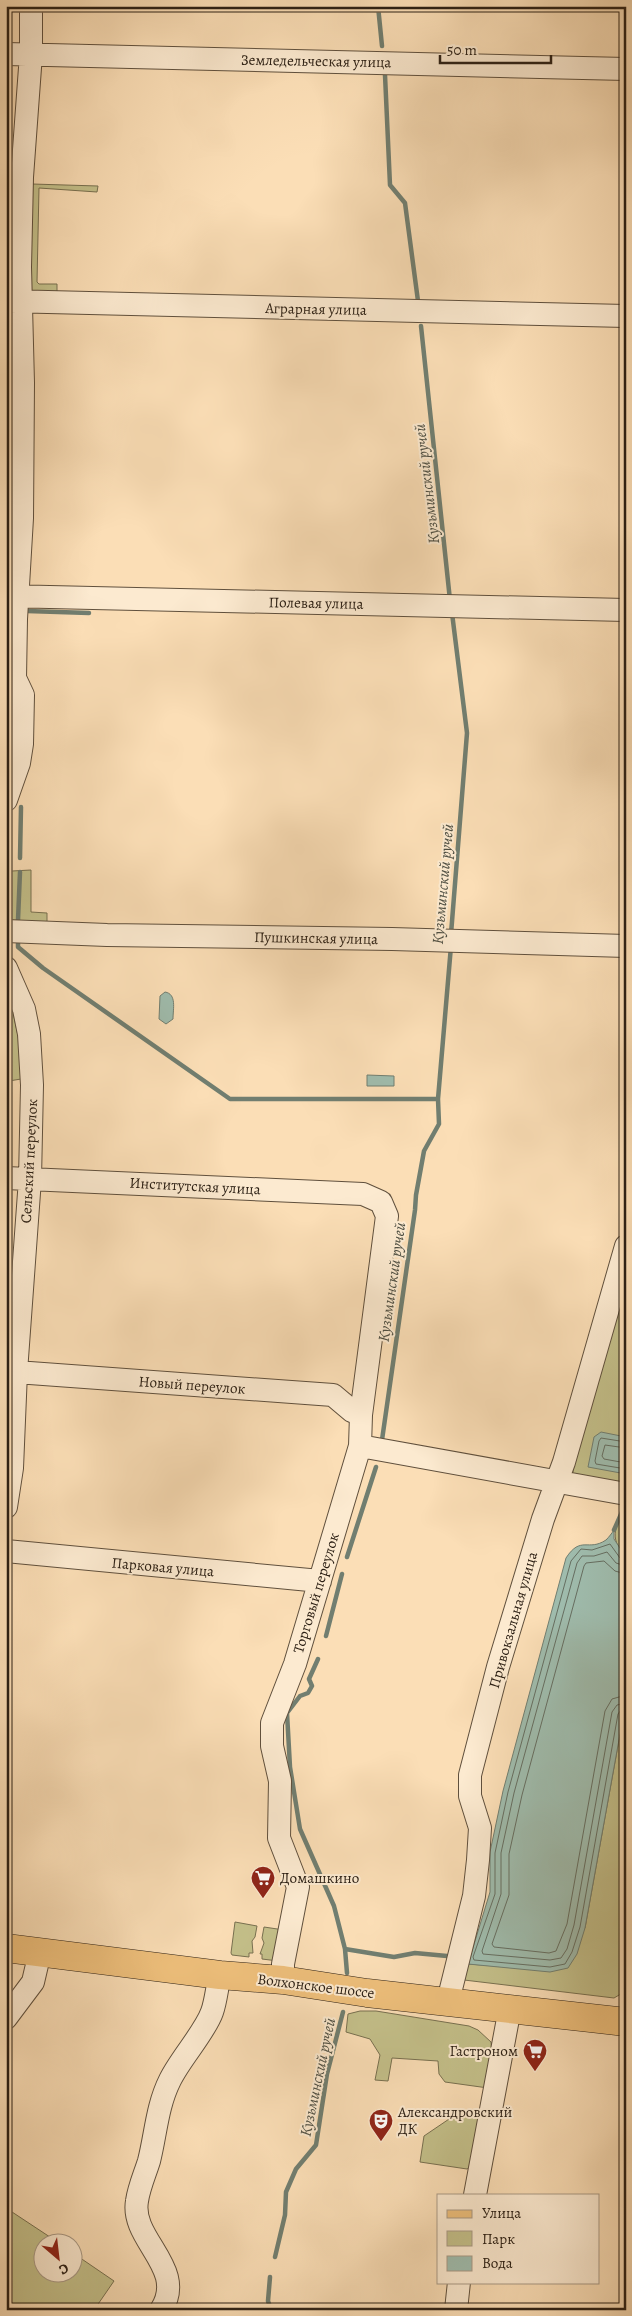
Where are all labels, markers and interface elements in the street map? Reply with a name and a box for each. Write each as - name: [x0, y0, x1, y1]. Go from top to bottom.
- scale bar: [440, 32, 551, 64]
- text: 50 m: [447, 40, 477, 60]
- street label: Земледельческая улица: [241, 50, 392, 72]
- street label: Аграрная улица: [264, 298, 367, 320]
- water label: Кузьминский ручей: [409, 423, 445, 545]
- street label: Полевая улица: [268, 592, 364, 614]
- water label: Кузьминский ручей: [427, 823, 459, 945]
- street label: Пушкинская улица: [254, 927, 378, 949]
- street label: Сельский переулок: [16, 1098, 42, 1224]
- street label: Институтская улица: [129, 1173, 261, 1199]
- water label: Кузьминский ручей: [373, 1221, 411, 1343]
- street label: Новый переулок: [138, 1371, 246, 1399]
- street label: Торговый переулок: [288, 1530, 344, 1656]
- street label: Привокзальная улица: [484, 1549, 542, 1691]
- street label: Парковая улица: [111, 1553, 215, 1581]
- supermarket icon: Домашкино: [250, 1865, 276, 1899]
- place label: Домашкино: [280, 1868, 359, 1888]
- street label: Волхонское шоссе: [256, 1969, 376, 2003]
- water label: Кузьминский ручей: [295, 2016, 341, 2139]
- supermarket icon: Гастроном: [522, 2038, 548, 2072]
- place label: Гастроном: [450, 2041, 518, 2061]
- place label: Александровский ДК: [397, 2102, 513, 2139]
- theatre icon: Александровский ДК: [368, 2108, 394, 2142]
- legend: [437, 2194, 600, 2284]
- text: Улица: [482, 2203, 521, 2223]
- text: Парк: [482, 2229, 515, 2249]
- north arrow: [32, 2234, 82, 2284]
- text: Вода: [482, 2253, 513, 2273]
- text: С: [55, 2259, 72, 2280]

